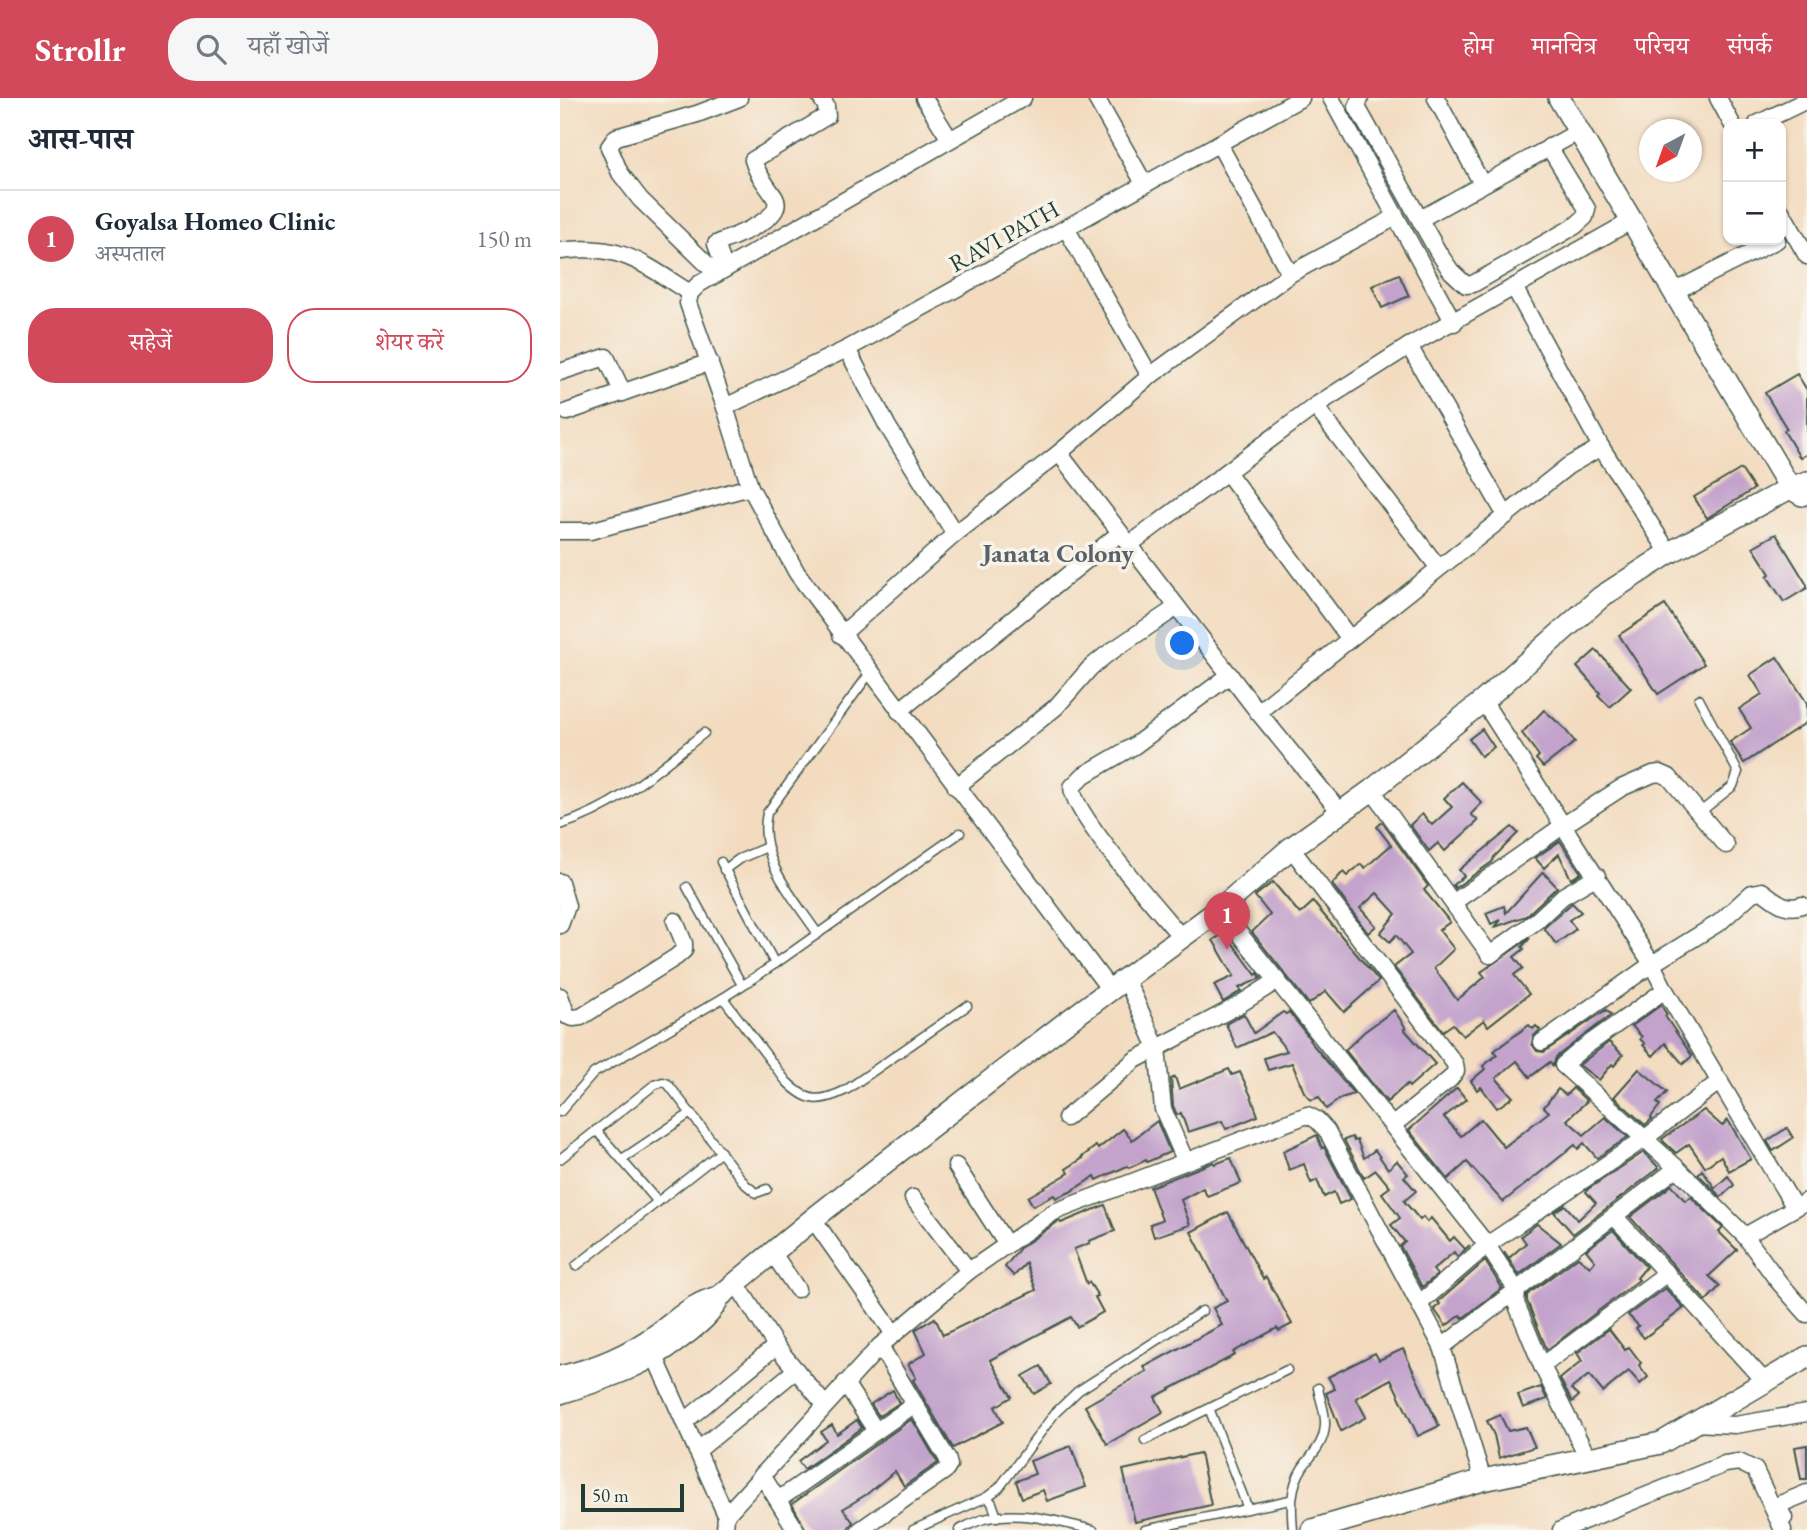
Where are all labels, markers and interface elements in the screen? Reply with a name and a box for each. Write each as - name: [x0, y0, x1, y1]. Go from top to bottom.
- search box: [168, 18, 658, 81]
- text: Strollr: [35, 28, 126, 71]
- text: यहाँ खोजें: [248, 28, 329, 62]
- icon: search: [192, 30, 230, 68]
- text: होम: [1463, 30, 1493, 61]
- text: मानचित्र: [1531, 30, 1597, 61]
- text: परिचय: [1635, 30, 1689, 61]
- text: संपर्क: [1727, 30, 1772, 61]
- text: आस-पास: [28, 119, 133, 158]
- north arrow: [1639, 119, 1702, 182]
- map controls: [1723, 119, 1786, 245]
- button: +: [1723, 119, 1786, 182]
- button: −: [1723, 182, 1786, 245]
- street label: RAVI PATH: [943, 193, 1065, 279]
- text: Goyalsa Homeo Clinic: [95, 204, 335, 238]
- text: 1: [45, 224, 57, 254]
- text: 150 m: [476, 224, 532, 254]
- text: अस्पताल: [95, 238, 165, 268]
- button: सहेजें: [28, 308, 273, 383]
- button: शेयर करें: [287, 308, 532, 383]
- district label: Janata Colony: [979, 536, 1134, 570]
- your location: [1165, 626, 1199, 660]
- pin: 1: [1204, 892, 1250, 950]
- scale bar: [581, 1481, 684, 1513]
- text: 50 m: [592, 1483, 629, 1508]

